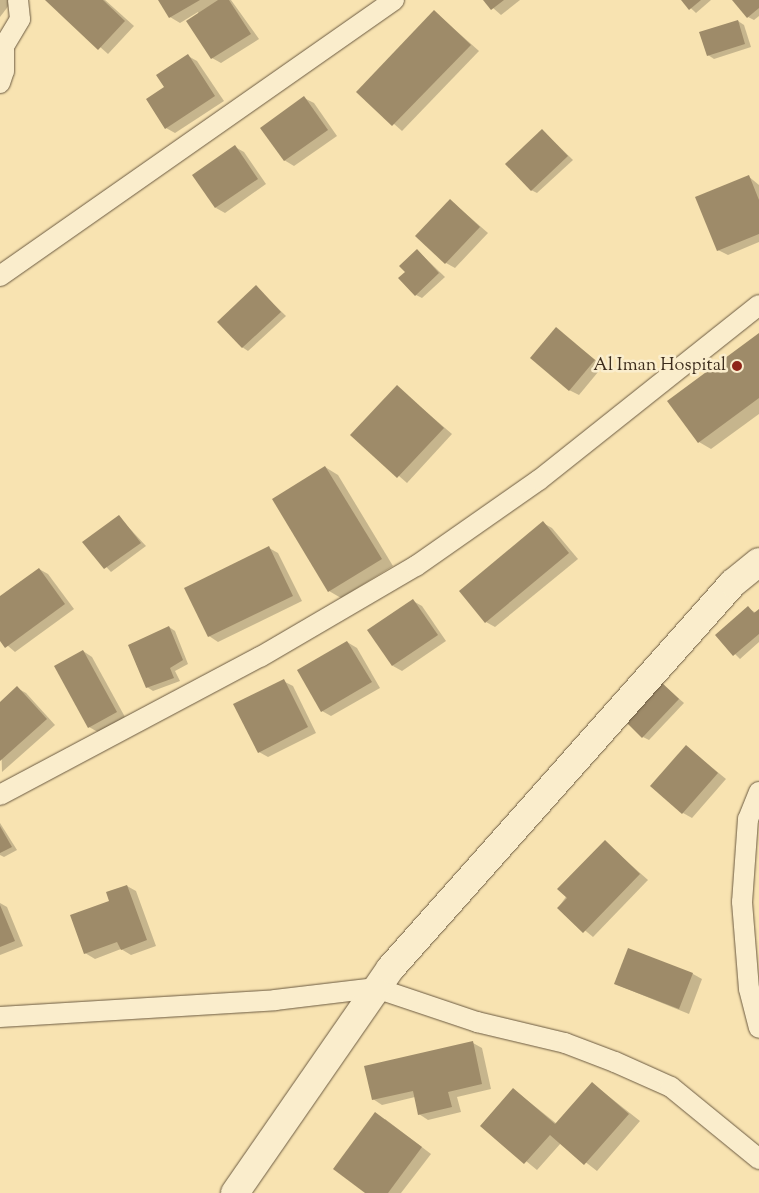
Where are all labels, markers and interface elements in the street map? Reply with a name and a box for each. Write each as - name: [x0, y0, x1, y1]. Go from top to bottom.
- place label: Al Iman Hospital: [593, 355, 726, 377]
- marker: Al Iman Hospital: [730, 359, 744, 373]

